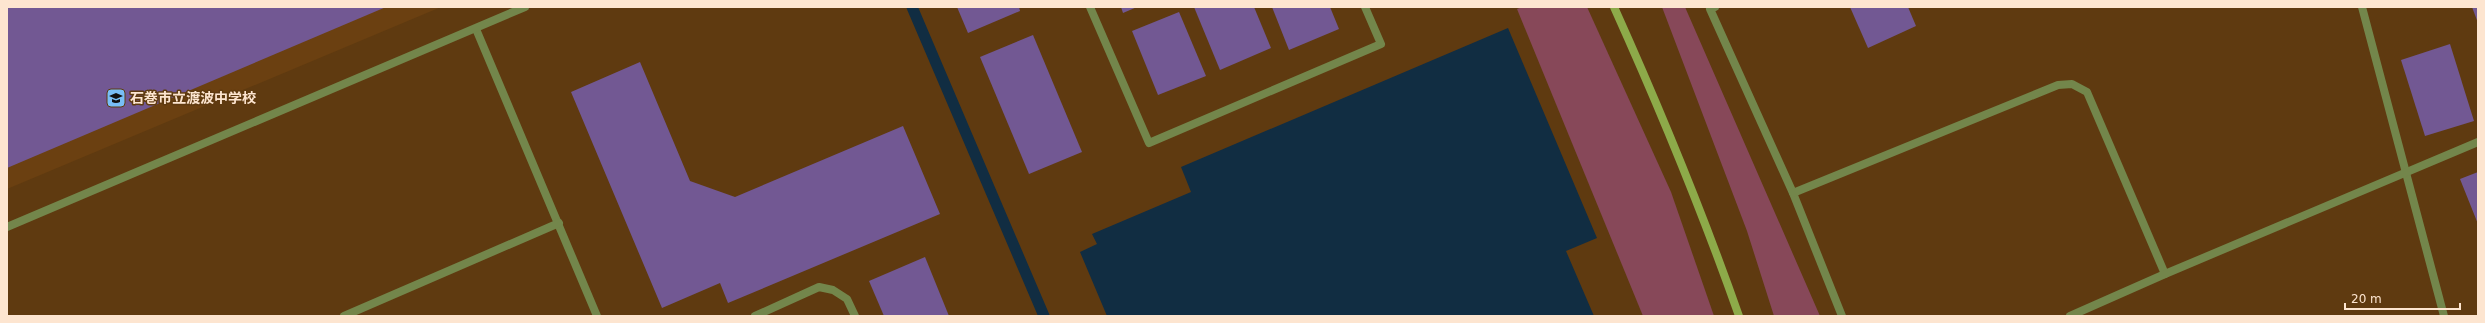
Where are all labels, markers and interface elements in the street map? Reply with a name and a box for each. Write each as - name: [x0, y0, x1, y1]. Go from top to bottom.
- school or university icon: 石巻市立渡波中学校: [105, 87, 127, 109]
- place label: 石巻市立渡波中学校: [130, 90, 256, 106]
- scale bar: [2345, 285, 2460, 311]
- text: 20 m: [2351, 292, 2382, 306]

